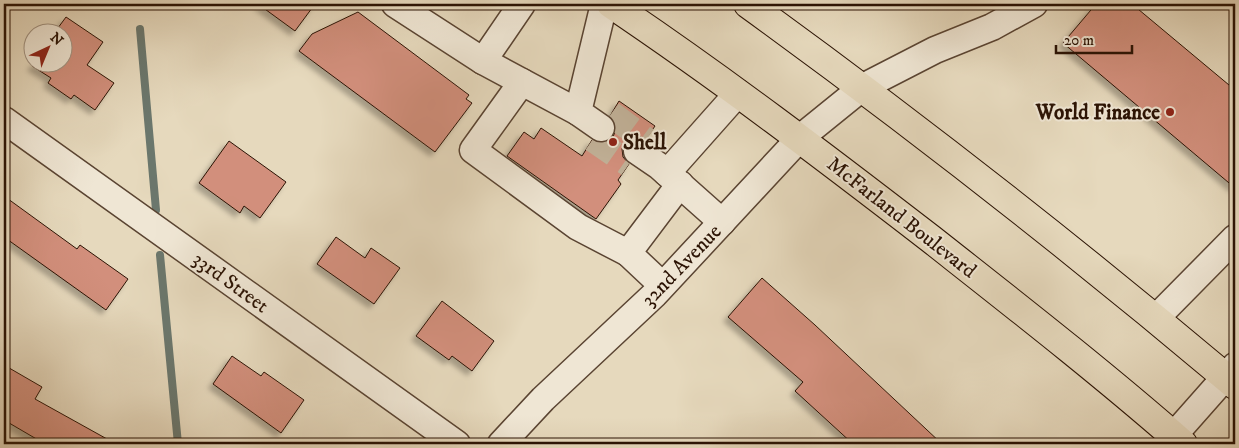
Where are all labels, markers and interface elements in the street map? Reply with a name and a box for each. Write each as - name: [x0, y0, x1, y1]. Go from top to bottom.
- north arrow: [22, 22, 72, 72]
- scale bar: [1056, 22, 1133, 54]
- text: N: [46, 29, 67, 50]
- text: 20 m: [1064, 31, 1094, 50]
- place label: World Finance: [1035, 100, 1160, 126]
- marker: World Finance: [1164, 106, 1176, 118]
- place label: Shell: [623, 130, 667, 156]
- marker: Shell: [607, 136, 619, 148]
- street label: McFarland Boulevard: [821, 151, 982, 285]
- street label: 32nd Avenue: [636, 219, 728, 312]
- street label: 33rd Street: [187, 246, 274, 319]

